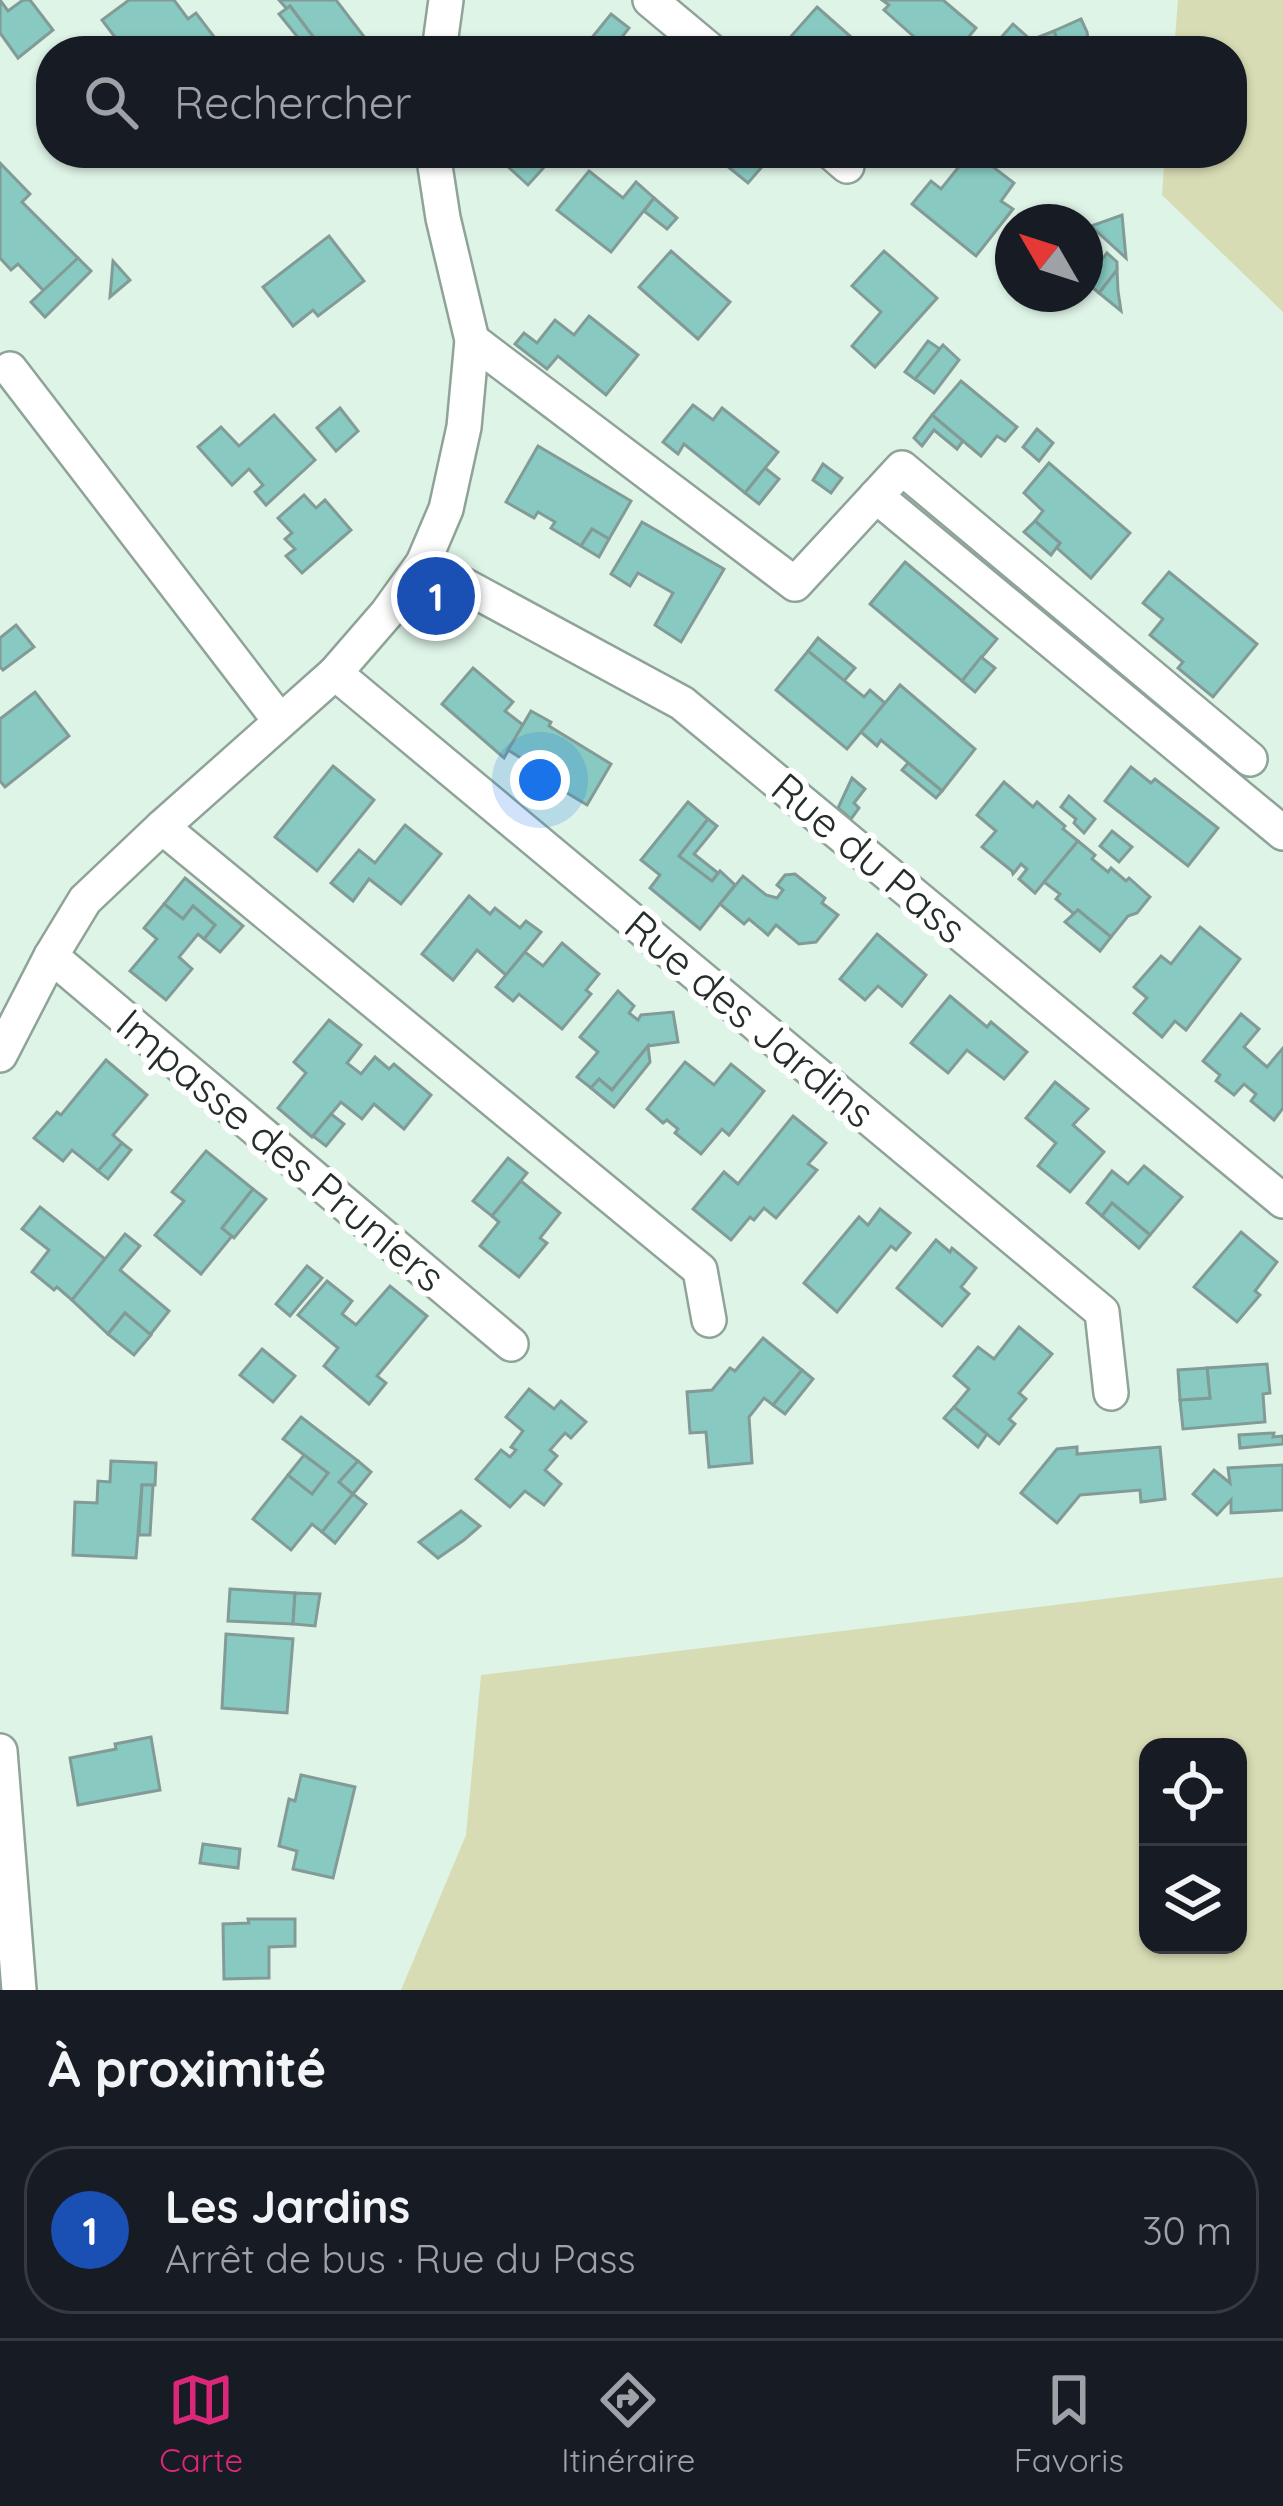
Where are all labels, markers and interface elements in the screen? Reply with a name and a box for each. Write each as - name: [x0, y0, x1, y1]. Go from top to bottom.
- search box: [36, 36, 1247, 168]
- icon: search: [78, 69, 144, 135]
- text: Rechercher: [174, 74, 412, 130]
- north arrow: [995, 204, 1103, 312]
- pin: 1: [397, 551, 475, 641]
- your location: [510, 750, 570, 810]
- street label: Rue du Pass: [761, 761, 978, 954]
- street label: Rue des Jardins: [614, 899, 886, 1139]
- street label: Impasse des Pruniers: [106, 997, 456, 1303]
- map controls: [1139, 1738, 1247, 1954]
- button: locate: [1139, 1738, 1247, 1846]
- button: layers: [1139, 1846, 1247, 1954]
- text: À proximité: [48, 2036, 326, 2100]
- text: Les Jardins: [165, 2178, 410, 2234]
- text: 1: [82, 2206, 98, 2255]
- text: 30 m: [1142, 2206, 1232, 2255]
- text: Arrêt de bus · Rue du Pass: [165, 2234, 636, 2283]
- tab: Carte: [159, 2367, 243, 2480]
- tab: Itinéraire: [561, 2367, 696, 2480]
- tab: Favoris: [1014, 2367, 1124, 2480]

